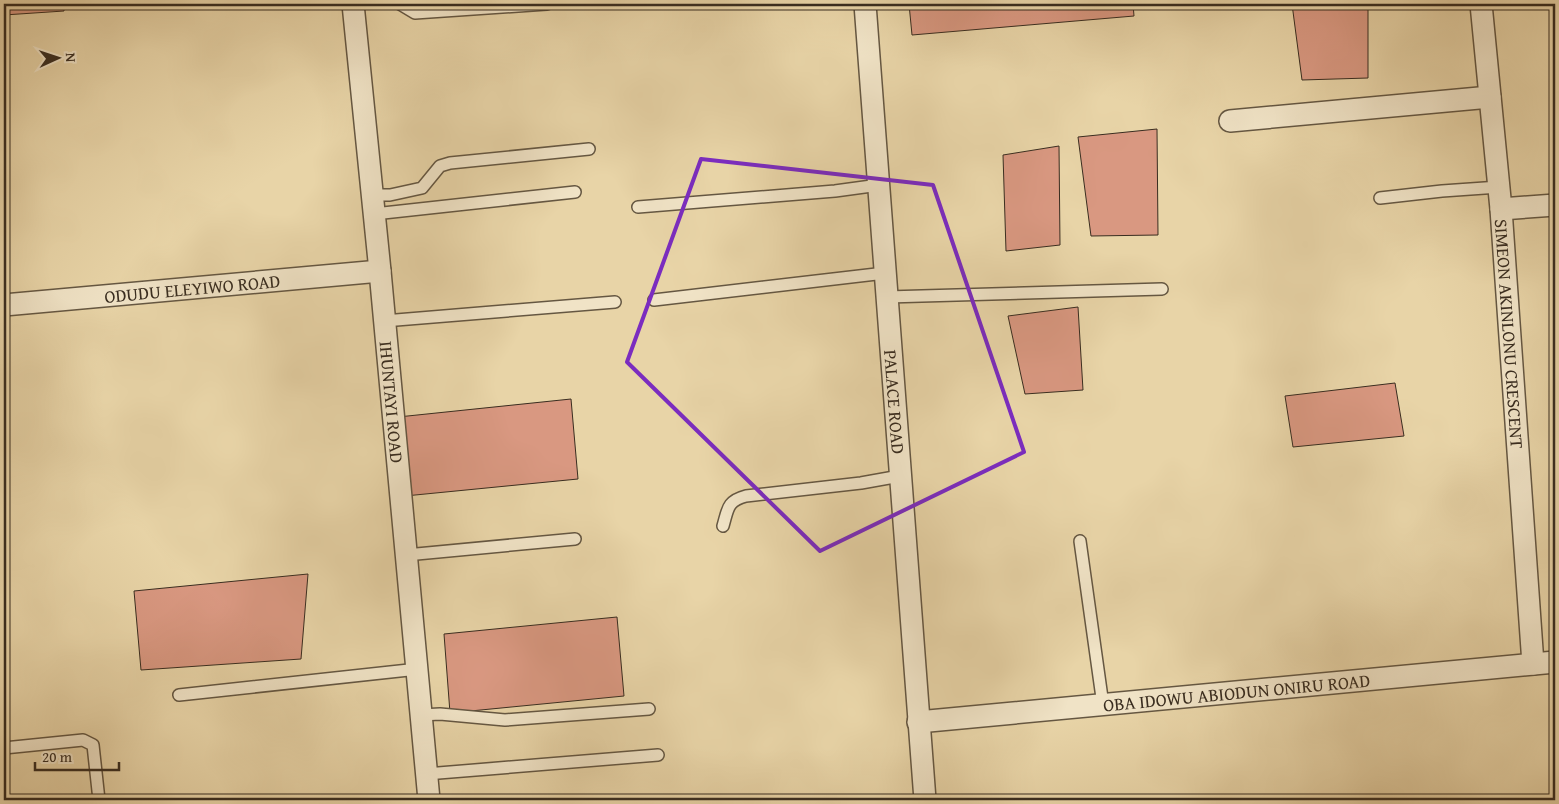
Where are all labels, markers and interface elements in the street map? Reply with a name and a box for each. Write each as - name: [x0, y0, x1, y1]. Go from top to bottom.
- north arrow: [32, 32, 82, 82]
- text: N: [61, 52, 81, 63]
- street label: SIMEON AKINLONU CRESCENT: [1488, 218, 1531, 449]
- street label: ODUDU ELEYIWO ROAD: [103, 267, 281, 309]
- street label: IHUNTAYI ROAD: [373, 340, 411, 464]
- street label: PALACE ROAD: [878, 349, 912, 455]
- street label: OBA IDOWU ABIODUN ONIRU ROAD: [1102, 666, 1371, 718]
- scale bar: [35, 739, 119, 771]
- text: 20 m: [42, 746, 73, 767]

